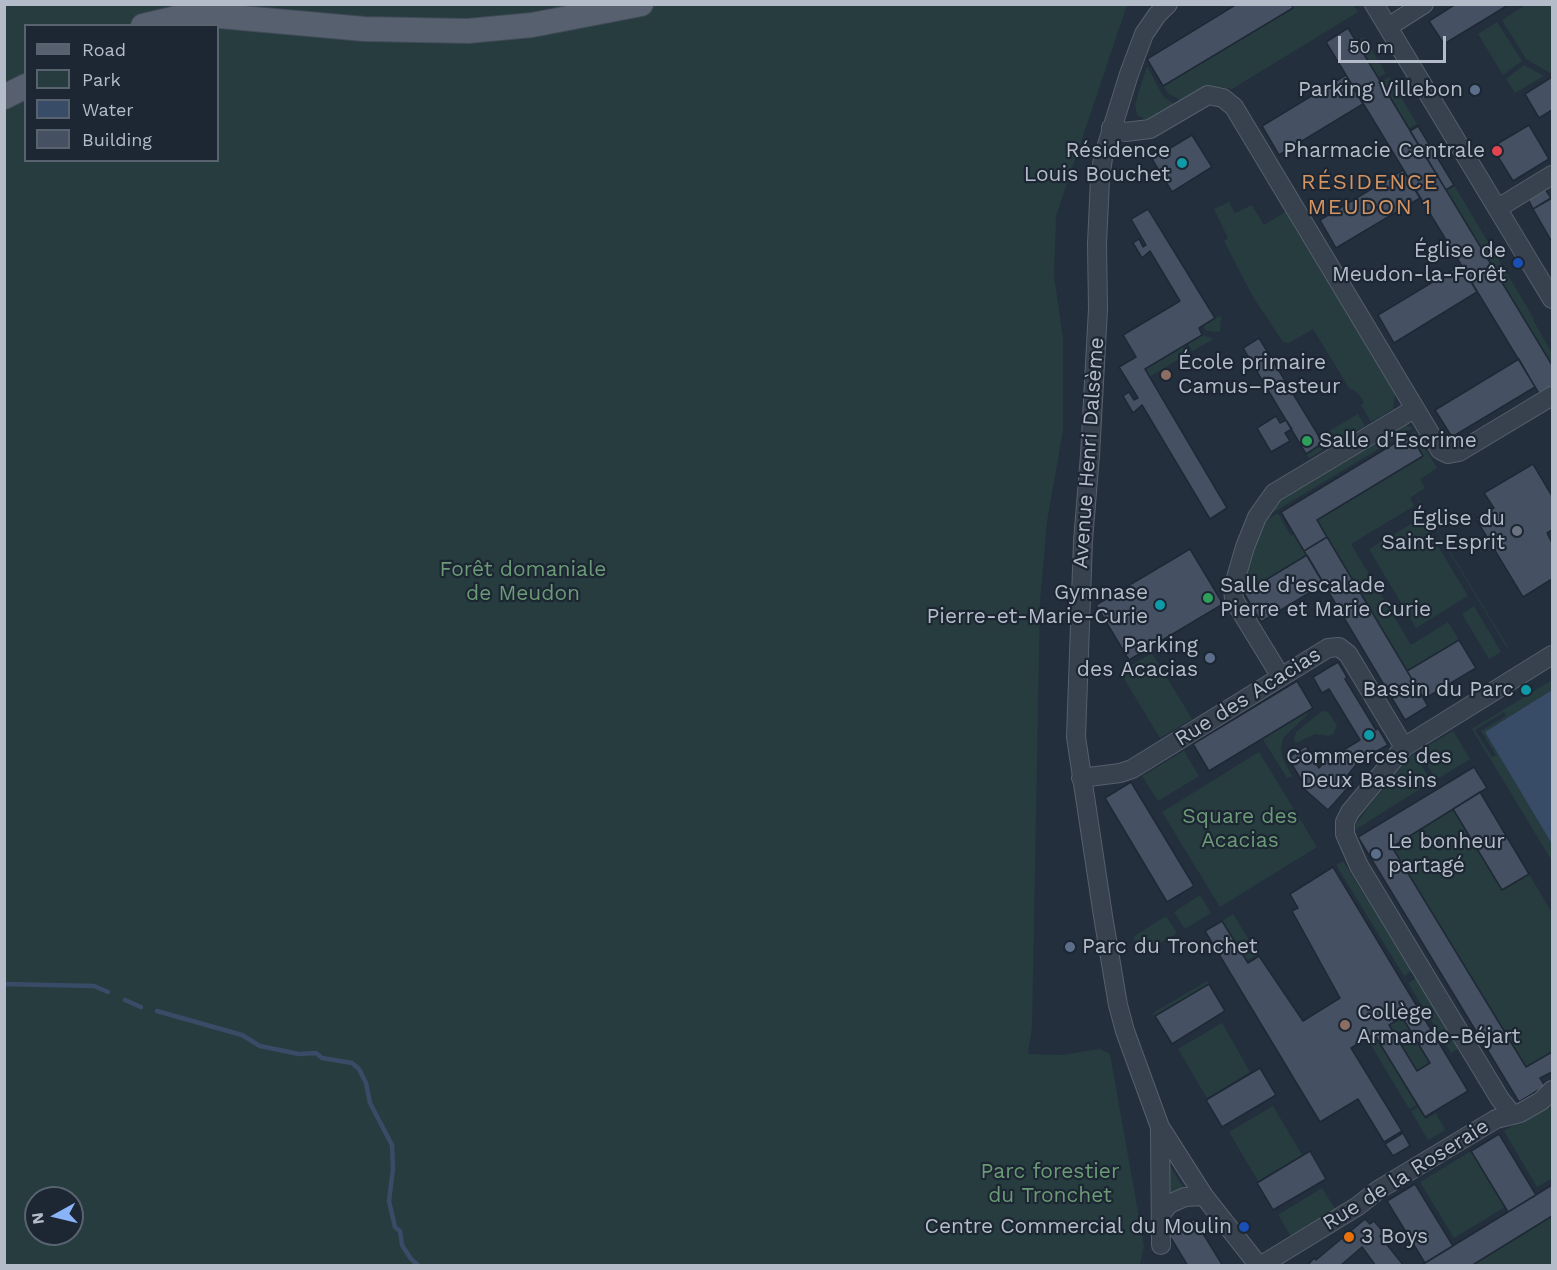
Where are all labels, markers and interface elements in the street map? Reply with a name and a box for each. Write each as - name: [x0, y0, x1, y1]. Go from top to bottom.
- legend: [24, 24, 219, 162]
- scale bar: [1341, 24, 1449, 62]
- text: 50 m: [1349, 36, 1394, 57]
- text: Road: [82, 39, 126, 60]
- text: Park: [82, 69, 121, 90]
- place label: Parking Villebon: [1298, 77, 1463, 103]
- marker: Parking Villebon: [1468, 83, 1482, 97]
- text: Water: [82, 99, 134, 120]
- text: Building: [82, 129, 152, 150]
- place label: Résidence Louis Bouchet: [1024, 138, 1170, 188]
- place label: Pharmacie Centrale: [1283, 138, 1485, 164]
- marker: Pharmacie Centrale: [1490, 144, 1504, 158]
- marker: Résidence Louis Bouchet: [1175, 156, 1189, 170]
- district label: RÉSIDENCE MEUDON 1: [1301, 170, 1439, 222]
- place label: Église de Meudon-la-Forêt: [1332, 238, 1506, 288]
- marker: Église de Meudon-la-Forêt: [1511, 256, 1525, 270]
- street label: Avenue Henri Dalsème: [1068, 336, 1110, 570]
- place label: École primaire Camus–Pasteur: [1178, 350, 1340, 400]
- marker: École primaire Camus–Pasteur: [1159, 368, 1173, 382]
- place label: Salle d'Escrime: [1319, 428, 1477, 454]
- marker: Salle d'Escrime: [1300, 434, 1314, 448]
- place label: Église du Saint-Esprit: [1382, 506, 1505, 556]
- marker: Église du Saint-Esprit: [1510, 524, 1524, 538]
- park label: Forêt domaniale de Meudon: [440, 557, 606, 607]
- place label: Salle d'escalade Pierre et Marie Curie: [1220, 573, 1431, 623]
- place label: Gymnase Pierre-et-Marie-Curie: [926, 580, 1148, 630]
- marker: Salle d'escalade Pierre et Marie Curie: [1201, 591, 1215, 605]
- marker: Gymnase Pierre-et-Marie-Curie: [1153, 598, 1167, 612]
- place label: Parking des Acacias: [1077, 633, 1198, 683]
- street label: Rue des Acacias: [1170, 642, 1326, 752]
- marker: Parking des Acacias: [1203, 651, 1217, 665]
- place label: Bassin du Parc: [1363, 677, 1514, 703]
- marker: Bassin du Parc: [1519, 683, 1533, 697]
- marker: Commerces des Deux Bassins: [1362, 728, 1376, 742]
- place label: Commerces des Deux Bassins: [1286, 744, 1452, 794]
- park label: Square des Acacias: [1182, 804, 1298, 854]
- place label: Le bonheur partagé: [1388, 829, 1505, 879]
- marker: Le bonheur partagé: [1369, 847, 1383, 861]
- place label: Parc du Tronchet: [1082, 934, 1258, 960]
- marker: Parc du Tronchet: [1063, 940, 1077, 954]
- place label: Collège Armande-Béjart: [1357, 1000, 1520, 1050]
- marker: Collège Armande-Béjart: [1338, 1018, 1352, 1032]
- street label: Rue de la Roseraie: [1318, 1114, 1494, 1236]
- park label: Parc forestier du Tronchet: [981, 1159, 1119, 1209]
- north arrow: [24, 1186, 84, 1246]
- text: N: [27, 1211, 48, 1225]
- place label: Centre Commercial du Moulin: [924, 1214, 1232, 1240]
- marker: Centre Commercial du Moulin: [1237, 1220, 1251, 1234]
- place label: 3 Boys: [1361, 1224, 1428, 1250]
- marker: 3 Boys: [1342, 1230, 1356, 1244]

